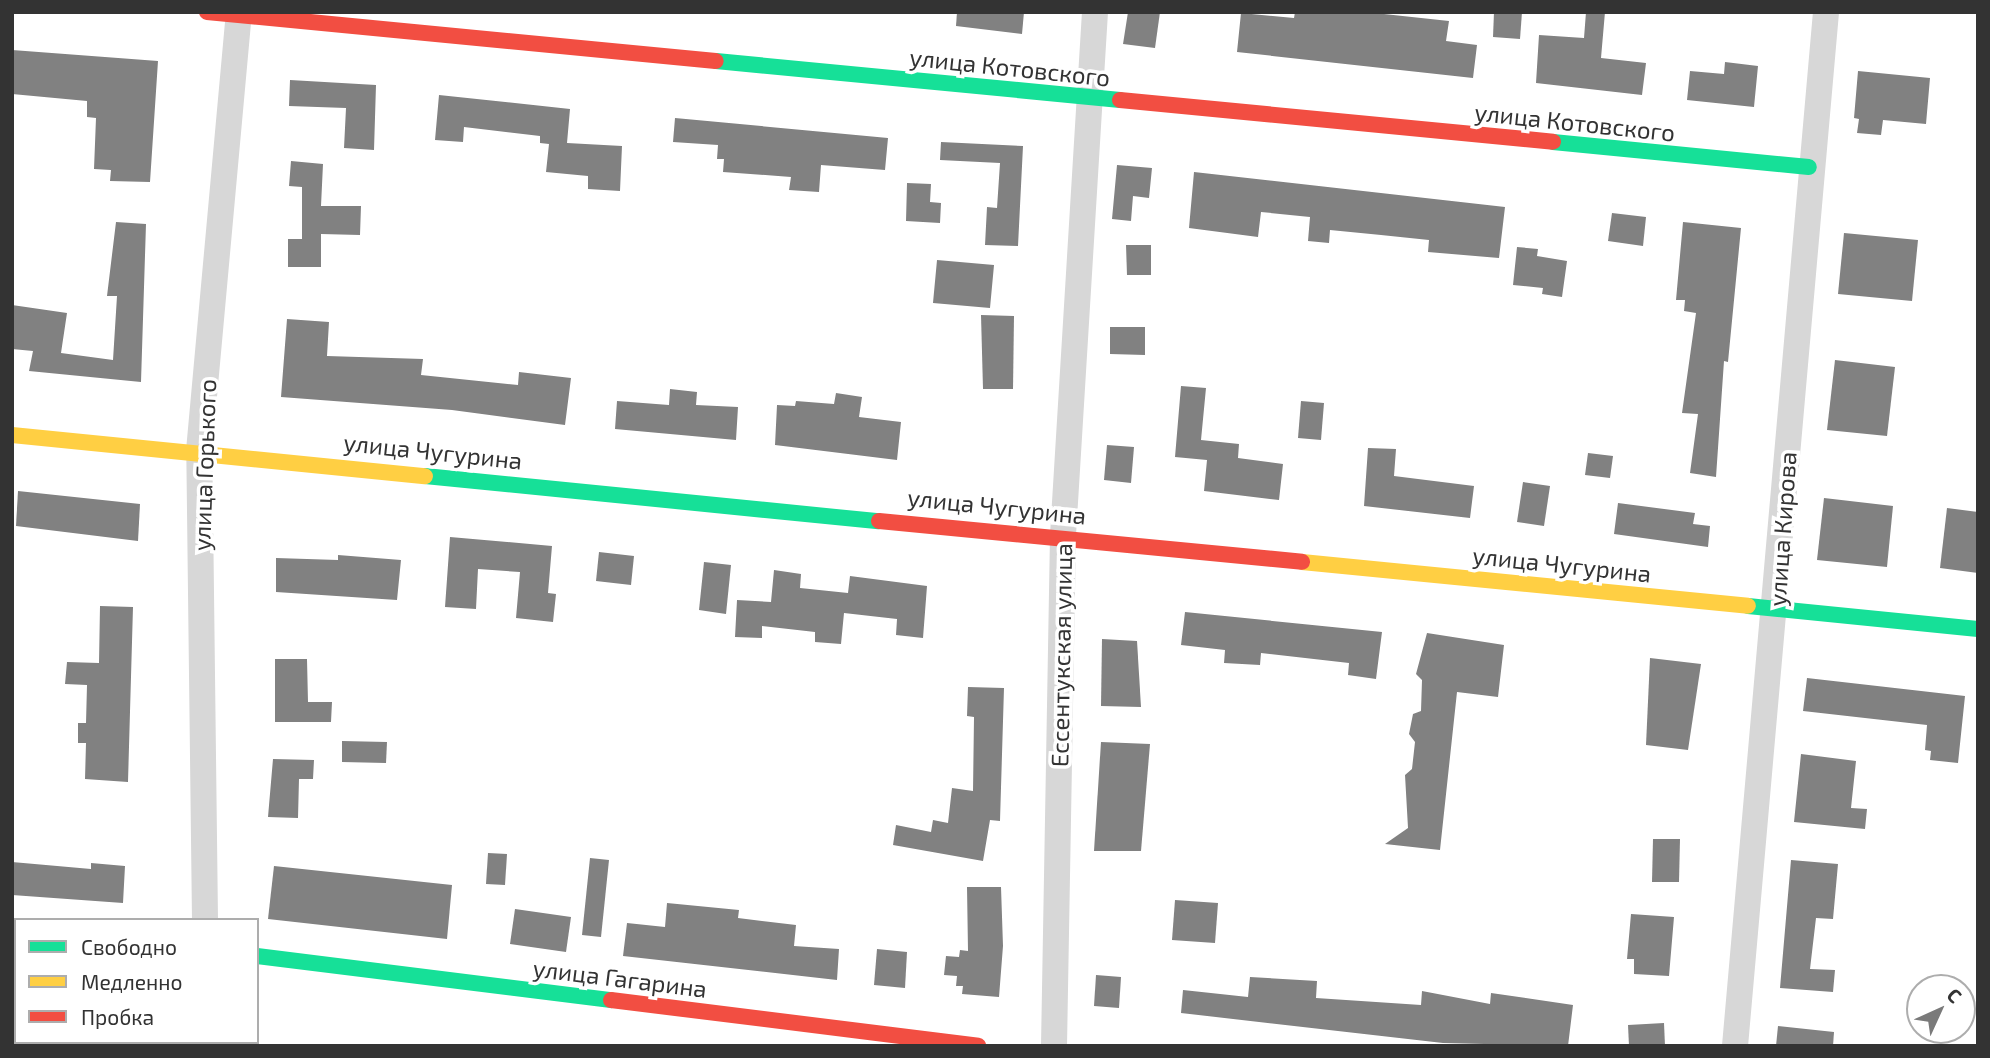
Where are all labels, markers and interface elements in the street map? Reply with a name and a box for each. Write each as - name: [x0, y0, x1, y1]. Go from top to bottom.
- street label: улица Котовского: [908, 42, 1112, 92]
- street label: улица Котовского: [1473, 97, 1677, 147]
- street label: улица Горького: [187, 378, 221, 552]
- street label: улица Чугурина: [342, 427, 524, 475]
- street label: улица Кирова: [1762, 451, 1802, 607]
- street label: улица Чугурина: [906, 482, 1088, 530]
- street label: улица Чугурина: [1471, 540, 1653, 588]
- street label: Ессентукская улица: [1045, 543, 1077, 767]
- legend: [14, 918, 259, 1044]
- text: Свободно: [81, 934, 177, 959]
- street label: улица Гагарина: [531, 953, 709, 1003]
- text: Медленно: [81, 969, 183, 994]
- north arrow: [1906, 974, 1976, 1044]
- text: С: [1943, 983, 1967, 1007]
- text: Пробка: [81, 1004, 154, 1029]

